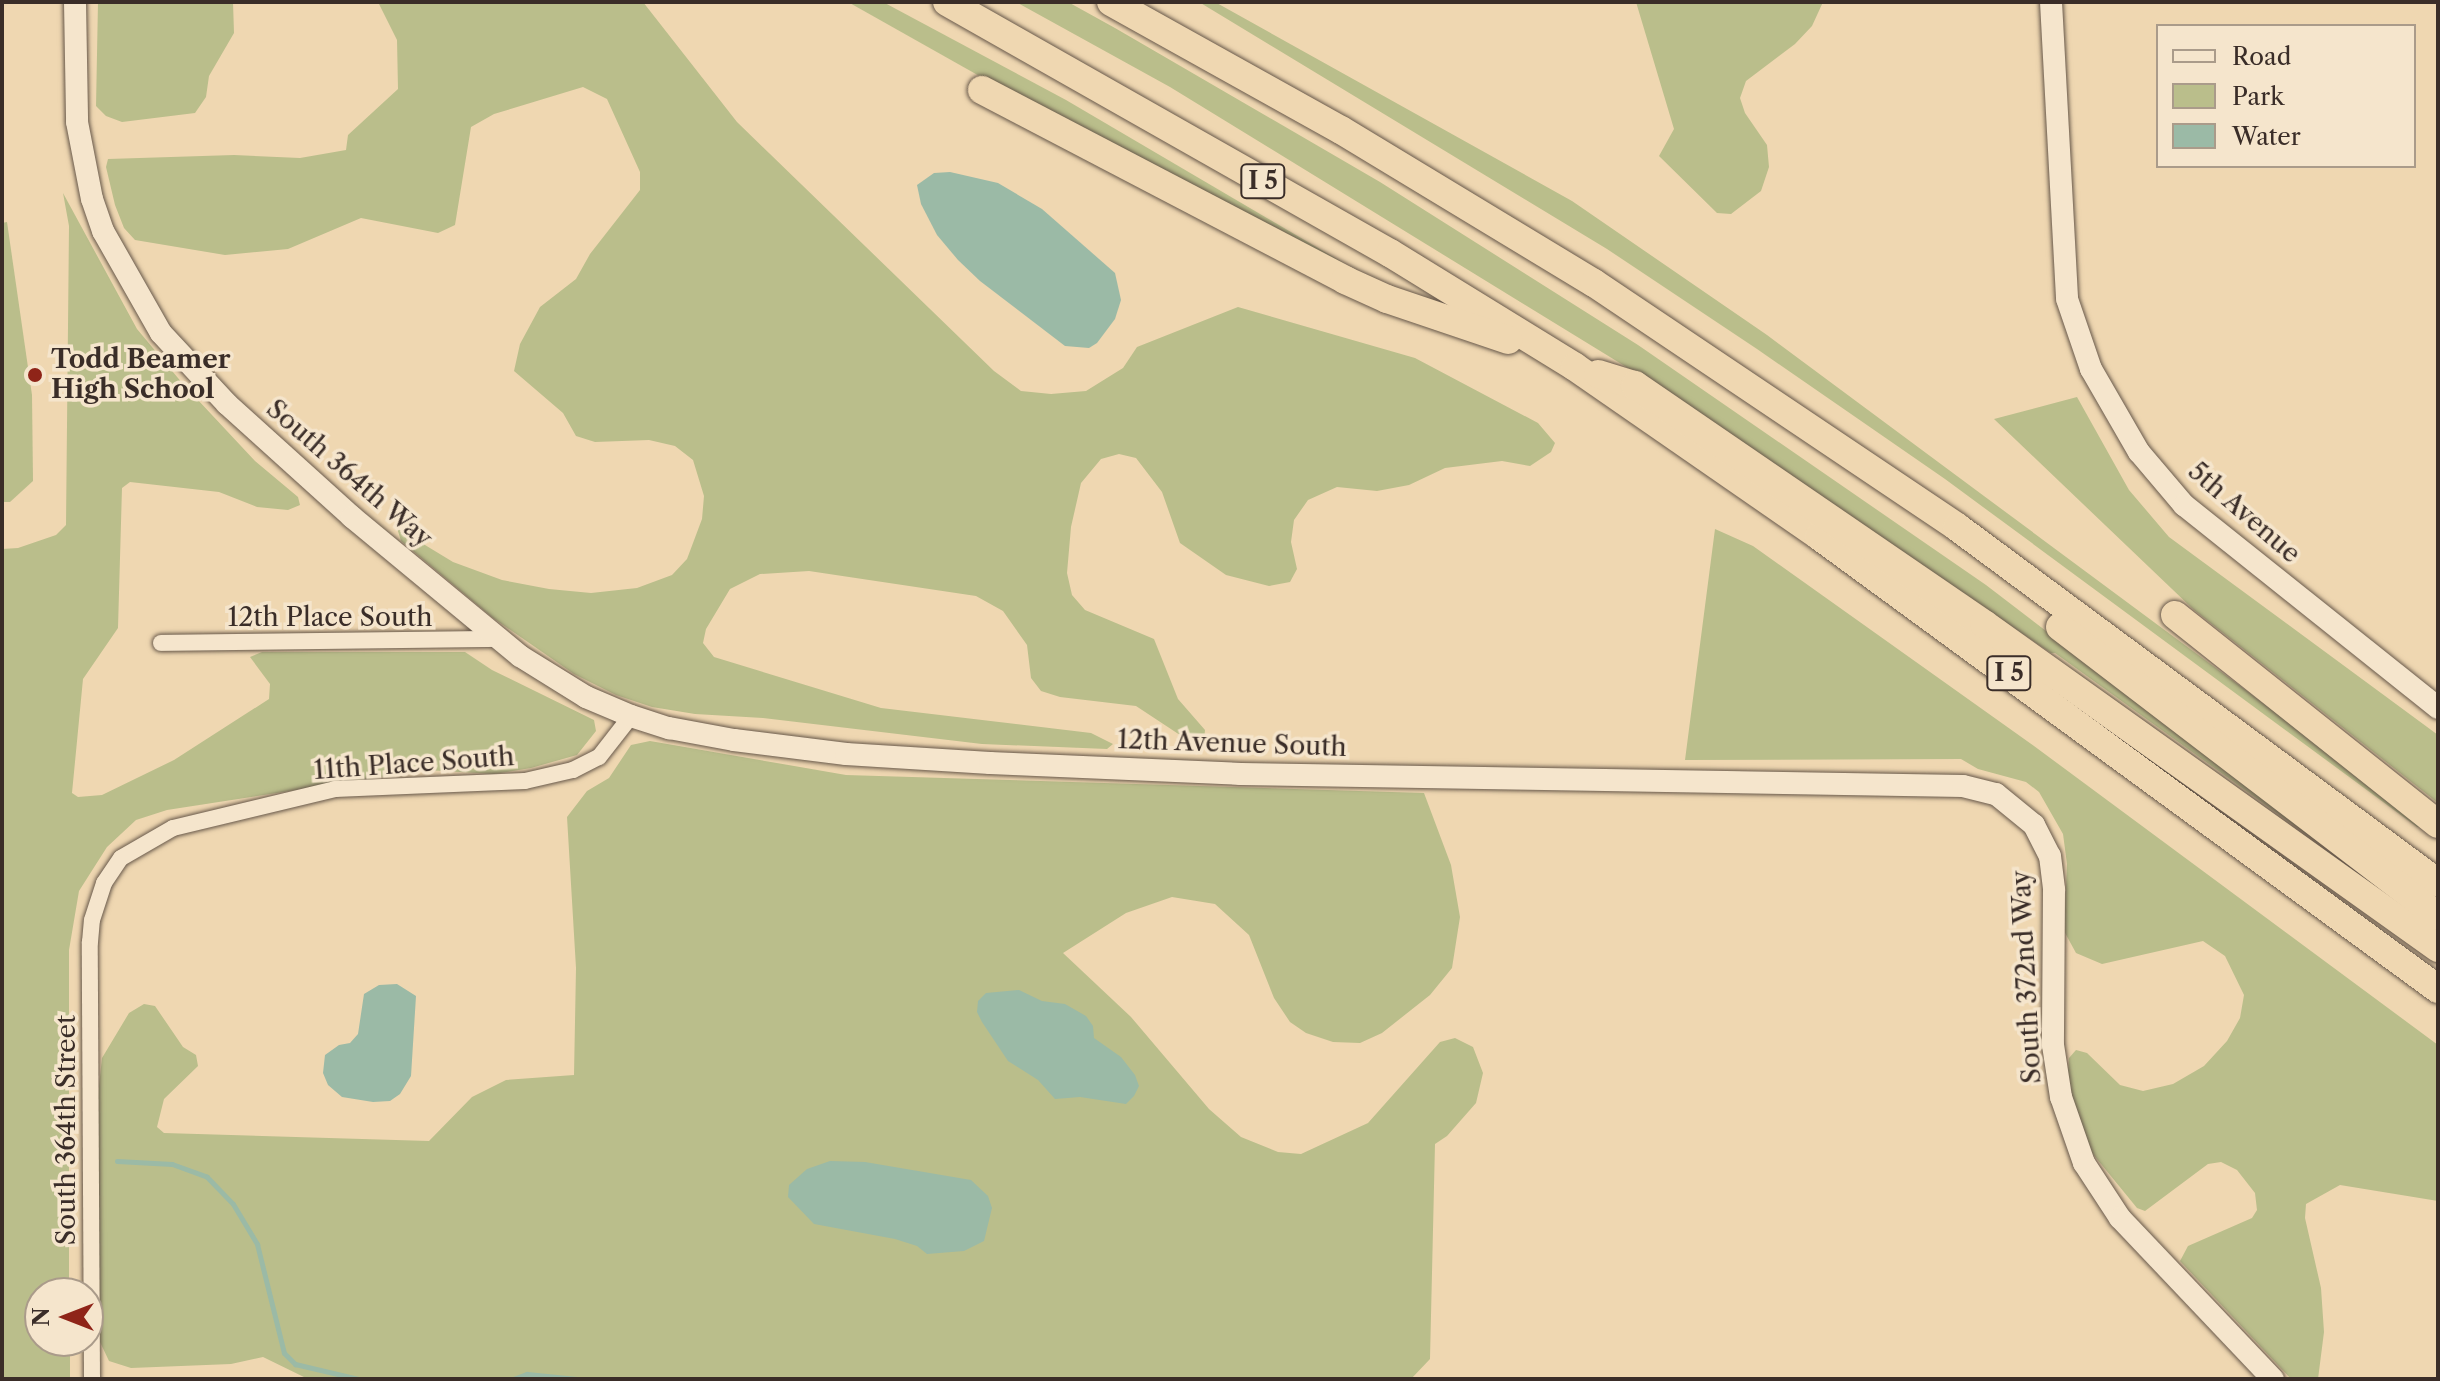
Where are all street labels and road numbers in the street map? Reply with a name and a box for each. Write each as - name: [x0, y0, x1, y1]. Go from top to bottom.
- road number: I 5: [1239, 161, 1287, 201]
- street label: South 364th Way: [259, 393, 439, 555]
- street label: 5th Avenue: [2181, 456, 2307, 570]
- street label: 12th Place South: [227, 602, 433, 634]
- road number: I 5: [1985, 653, 2033, 693]
- street label: 12th Avenue South: [1116, 724, 1348, 764]
- street label: 11th Place South: [313, 741, 515, 787]
- street label: South 372nd Way: [2006, 869, 2048, 1085]
- street label: South 364th Street: [51, 1015, 83, 1245]

